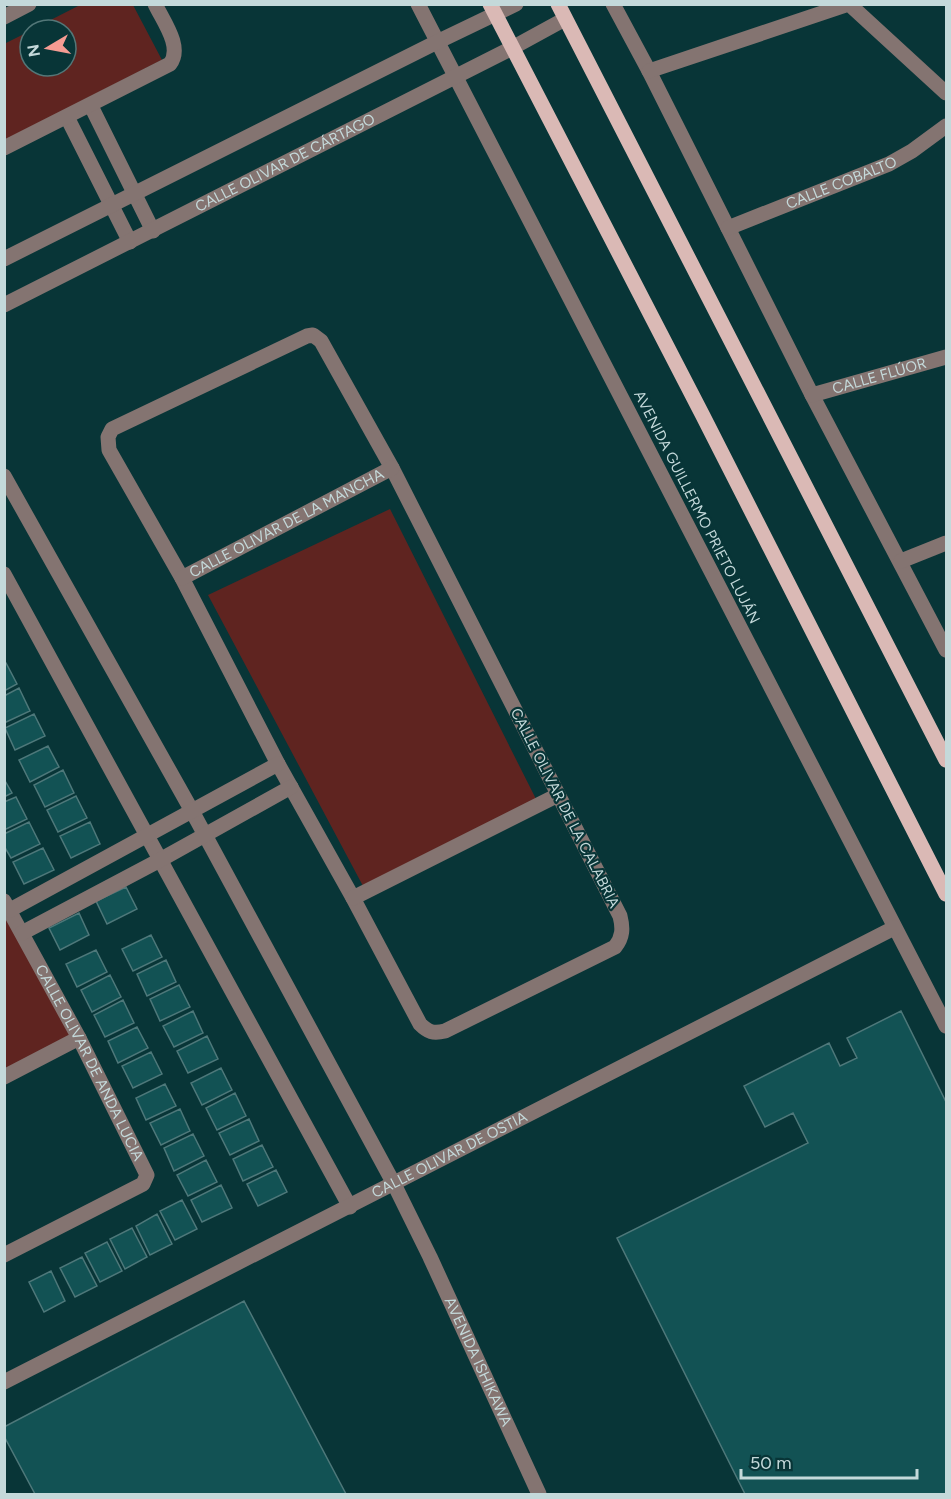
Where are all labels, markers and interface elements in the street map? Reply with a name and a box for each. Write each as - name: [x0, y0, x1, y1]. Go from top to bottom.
- north arrow: [18, 18, 78, 78]
- text: N: [23, 43, 44, 58]
- street label: CALLE OLIVAR DE CÁRTAGO: [192, 110, 378, 216]
- street label: CALLE COBALTO: [783, 152, 900, 213]
- street label: CALLE FLÚOR: [830, 354, 928, 398]
- street label: AVENIDA GUILLERMO PRIETO LUJÁN: [630, 387, 764, 627]
- street label: CALLE OLIVAR DE LA MANCHA: [186, 465, 387, 582]
- street label: CALLE OLIVAR DE LA CALABRIA: [507, 705, 623, 911]
- street label: CALLE OLIVAR DE ANDA LUCIA: [32, 962, 147, 1164]
- street label: CALLE OLIVAR DE OSTIA: [369, 1108, 530, 1202]
- street label: AVENIDA ISHIKAWA: [441, 1294, 516, 1429]
- scale bar: [741, 1442, 916, 1480]
- text: 50 m: [750, 1452, 792, 1474]

